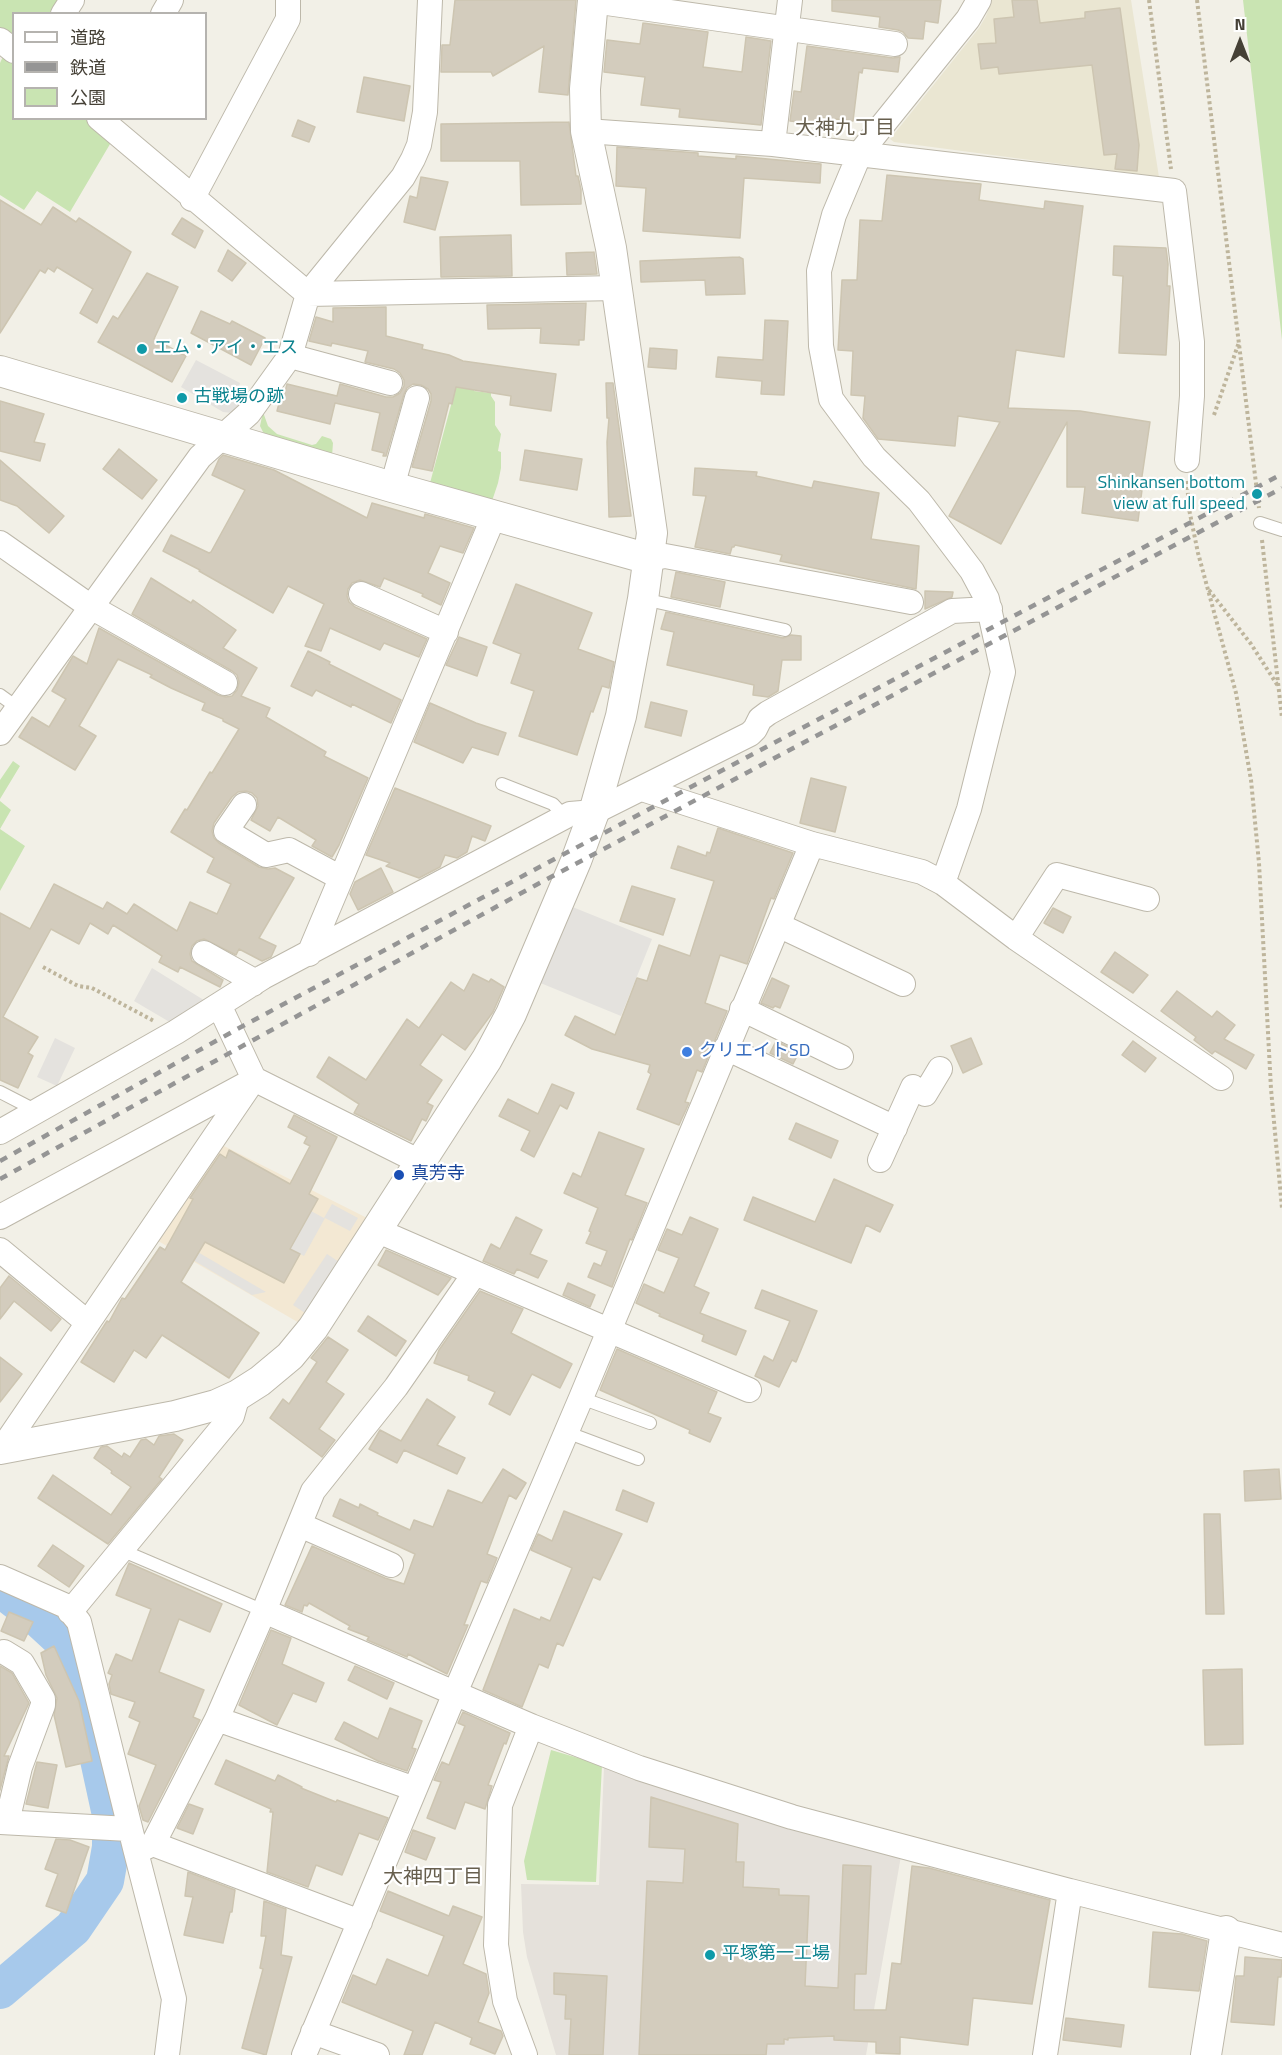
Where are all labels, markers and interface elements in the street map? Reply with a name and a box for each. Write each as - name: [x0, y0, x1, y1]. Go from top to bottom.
- legend: [12, 12, 207, 120]
- north arrow: [1210, 12, 1270, 72]
- text: N: [1234, 12, 1246, 36]
- text: 道路: [70, 24, 106, 51]
- text: 鉄道: [70, 54, 106, 81]
- text: 公園: [70, 84, 106, 111]
- district label: 大神九丁目: [795, 117, 895, 141]
- place label: エム・アイ・エス: [154, 338, 298, 360]
- marker: エム・アイ・エス: [135, 342, 149, 356]
- place label: 古戦場の跡: [194, 387, 284, 409]
- marker: 古戦場の跡: [175, 391, 189, 405]
- place label: Shinkansen bottom view at full speed: [1098, 473, 1245, 516]
- marker: Shinkansen bottom view at full speed: [1250, 487, 1264, 501]
- place label: クリエイトSD: [699, 1041, 810, 1063]
- marker: クリエイトSD: [680, 1045, 694, 1059]
- place label: 真芳寺: [411, 1164, 465, 1186]
- marker: 真芳寺: [392, 1168, 406, 1182]
- district label: 大神四丁目: [383, 1866, 483, 1890]
- place label: 平塚第一工場: [722, 1944, 830, 1966]
- marker: 平塚第一工場: [703, 1948, 717, 1962]

